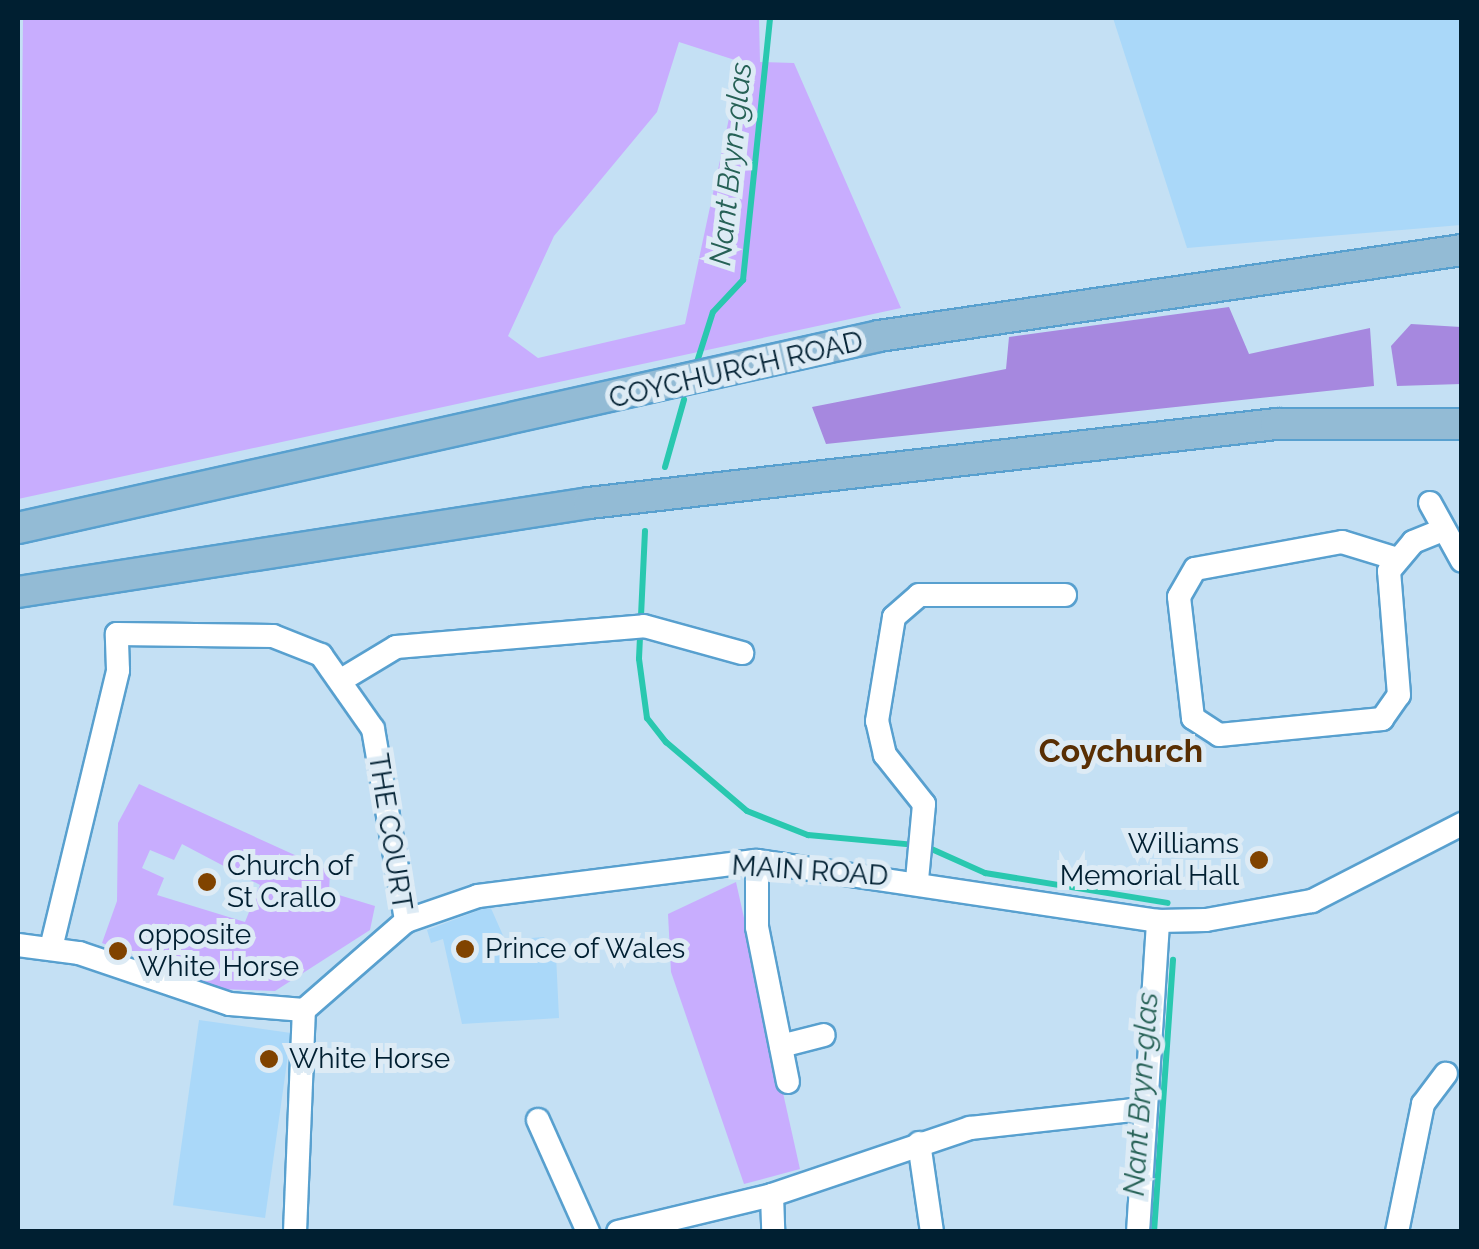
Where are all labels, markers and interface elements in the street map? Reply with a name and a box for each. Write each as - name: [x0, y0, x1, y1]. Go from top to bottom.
- water label: Nant Bryn-glas: [702, 61, 760, 267]
- street label: COYCHURCH ROAD: [606, 324, 866, 416]
- district label: Coychurch: [1039, 732, 1203, 770]
- street label: THE COURT: [361, 751, 419, 913]
- place label: Williams Memorial Hall: [1059, 827, 1239, 893]
- place label: Church of St Crallo: [227, 849, 353, 915]
- street label: MAIN ROAD: [731, 849, 889, 893]
- marker: Williams Memorial Hall: [1248, 849, 1270, 871]
- marker: Church of St Crallo: [196, 871, 218, 893]
- place label: opposite White Horse: [138, 918, 299, 984]
- place label: Prince of Wales: [485, 932, 687, 966]
- marker: Prince of Wales: [454, 938, 476, 960]
- marker: opposite White Horse: [107, 940, 129, 962]
- water label: Nant Bryn-glas: [1116, 991, 1166, 1197]
- place label: White Horse: [289, 1042, 450, 1076]
- marker: White Horse: [258, 1048, 280, 1070]

